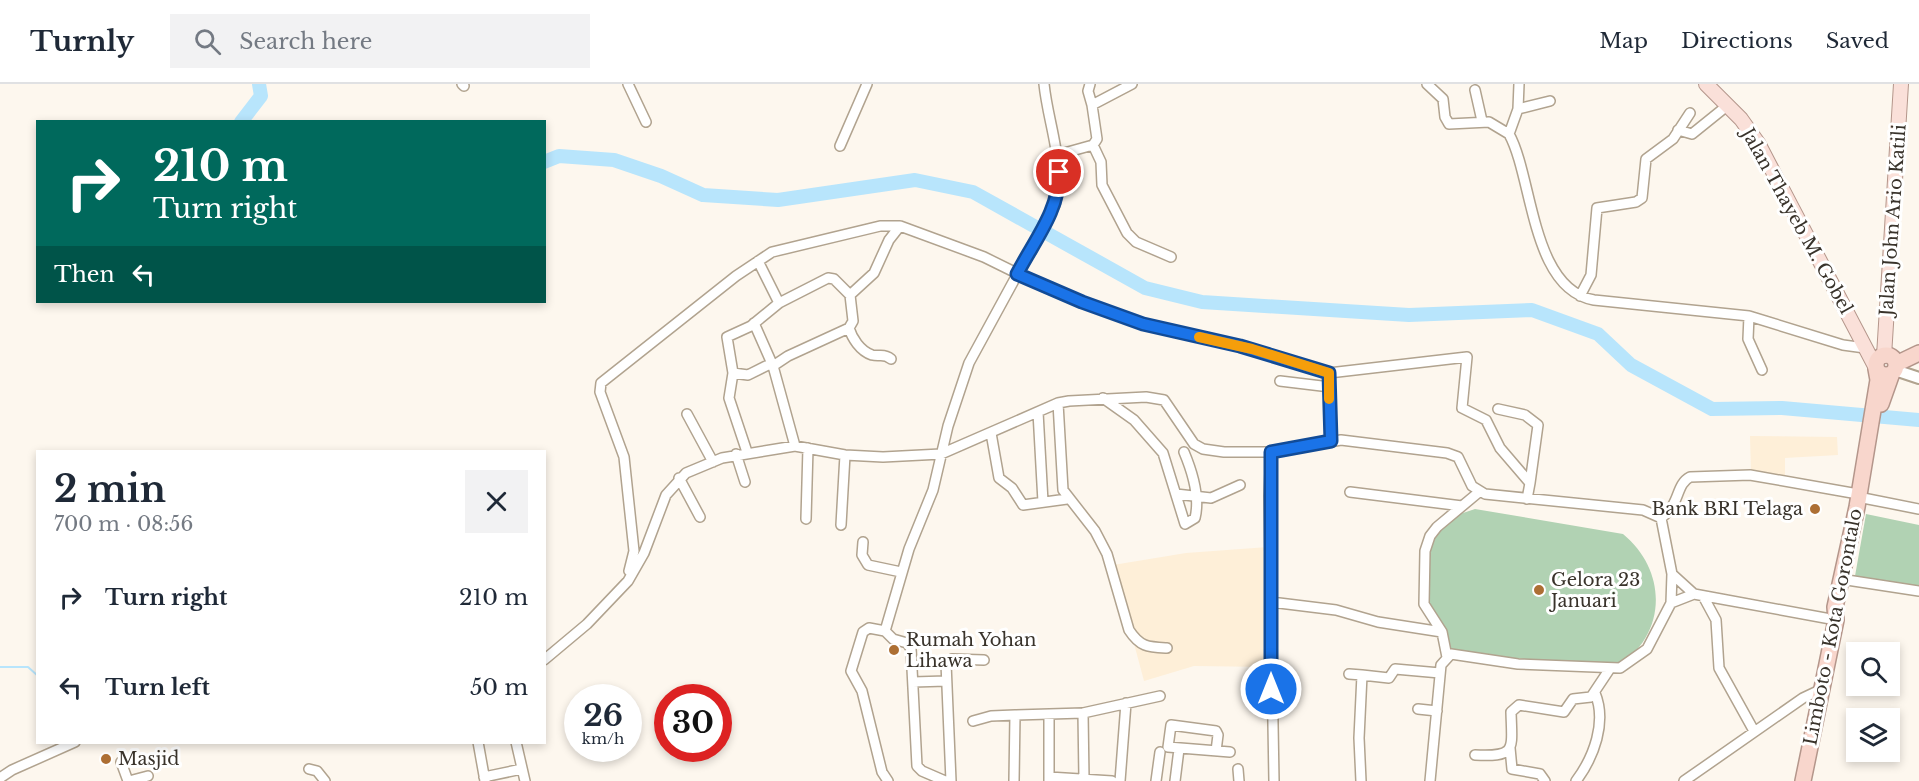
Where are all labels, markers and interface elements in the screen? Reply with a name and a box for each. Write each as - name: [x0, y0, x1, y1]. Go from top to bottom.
- search box: [170, 14, 590, 68]
- text: Turnly: [30, 24, 134, 59]
- icon: search: [191, 25, 224, 58]
- text: Search here: [239, 28, 372, 55]
- text: Map: [1599, 28, 1648, 54]
- text: Directions: [1681, 28, 1793, 54]
- text: Saved: [1826, 28, 1889, 54]
- street label: Jalan Thayeb M. Gobel: [1736, 122, 1857, 318]
- street label: Jalan John Ario Katili: [1875, 123, 1911, 319]
- text: 210 m: [153, 140, 288, 192]
- icon: right: [54, 144, 132, 222]
- pin: [1033, 146, 1084, 197]
- icon: arrive: [1042, 155, 1075, 188]
- text: Turn right: [153, 192, 297, 225]
- icon: left: [127, 258, 160, 291]
- text: Then: [54, 261, 115, 288]
- text: 2 min: [54, 467, 166, 512]
- button: close: [465, 470, 528, 533]
- place label: Bank BRI Telaga: [1651, 498, 1803, 520]
- marker: Bank BRI Telaga: [1808, 502, 1822, 516]
- street label: Limboto - Kota Gorontalo: [1799, 507, 1867, 747]
- text: 700 m · 08:56: [54, 512, 193, 536]
- place label: Gelora 23 Januari: [1549, 569, 1640, 612]
- icon: right: [54, 581, 87, 614]
- marker: Gelora 23 Januari: [1532, 583, 1546, 597]
- text: Turn right: [105, 584, 227, 611]
- text: 210 m: [459, 584, 528, 611]
- place label: Rumah Yohan Lihawa: [906, 629, 1036, 672]
- map controls: [1846, 642, 1900, 762]
- button: search: [1846, 642, 1900, 696]
- marker: Rumah Yohan Lihawa: [887, 643, 901, 657]
- position arrow: [1239, 657, 1303, 721]
- icon: left: [54, 671, 87, 704]
- text: Turn left: [105, 674, 210, 701]
- text: 50 m: [470, 674, 528, 701]
- speed limit sign: 30: [654, 684, 732, 762]
- text: 26: [583, 697, 623, 734]
- button: layers: [1846, 708, 1900, 762]
- text: km/h: [582, 729, 624, 748]
- place label: Masjid: [118, 748, 180, 770]
- marker: Masjid: [99, 752, 113, 766]

